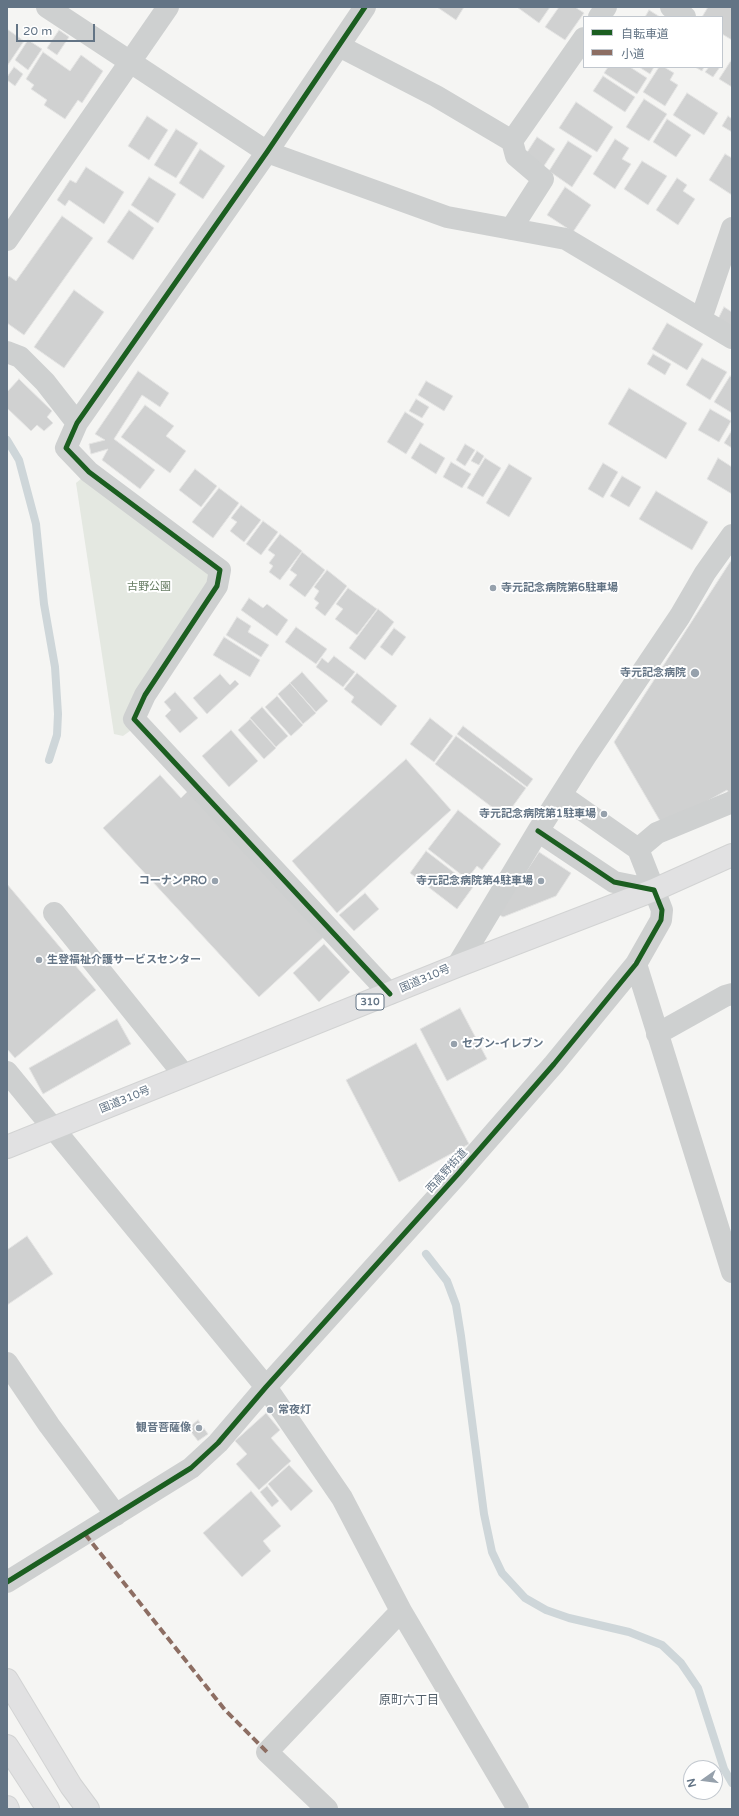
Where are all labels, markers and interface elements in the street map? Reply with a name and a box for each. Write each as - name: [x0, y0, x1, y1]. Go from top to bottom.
- scale bar: [18, 16, 97, 42]
- legend: [583, 16, 723, 68]
- text: 20 m: [23, 24, 52, 38]
- text: 自転車道: [621, 27, 669, 41]
- text: 小道: [621, 47, 645, 61]
- park label: 古野公園: [127, 580, 171, 594]
- place label: 寺元記念病院第6駐車場: [501, 581, 618, 595]
- marker: 寺元記念病院第6駐車場: [488, 583, 498, 593]
- place label: 寺元記念病院: [620, 666, 686, 680]
- marker: 寺元記念病院: [689, 667, 701, 679]
- place label: 寺元記念病院第1駐車場: [479, 807, 596, 821]
- marker: 寺元記念病院第1駐車場: [599, 809, 609, 819]
- place label: コーナンPRO: [139, 874, 207, 888]
- place label: 寺元記念病院第4駐車場: [416, 874, 533, 888]
- marker: コーナンPRO: [210, 876, 220, 886]
- marker: 寺元記念病院第4駐車場: [536, 876, 546, 886]
- place label: 生登福祉介護サービスセンター: [47, 953, 201, 967]
- marker: 生登福祉介護サービスセンター: [34, 955, 44, 965]
- street label: 国道310号: [398, 962, 452, 996]
- road number: 310: [356, 994, 384, 1010]
- place label: セブン-イレブン: [462, 1037, 543, 1051]
- marker: セブン-イレブン: [449, 1039, 459, 1049]
- street label: 国道310号: [98, 1084, 152, 1116]
- street label: 西高野街道: [424, 1146, 470, 1196]
- place label: 常夜灯: [278, 1403, 311, 1417]
- marker: 常夜灯: [265, 1405, 275, 1415]
- place label: 観音菩薩像: [136, 1421, 191, 1435]
- marker: 観音菩薩像: [194, 1423, 204, 1433]
- district label: 原町六丁目: [379, 1694, 439, 1708]
- north arrow: [683, 1760, 723, 1800]
- text: N: [684, 1777, 699, 1789]

